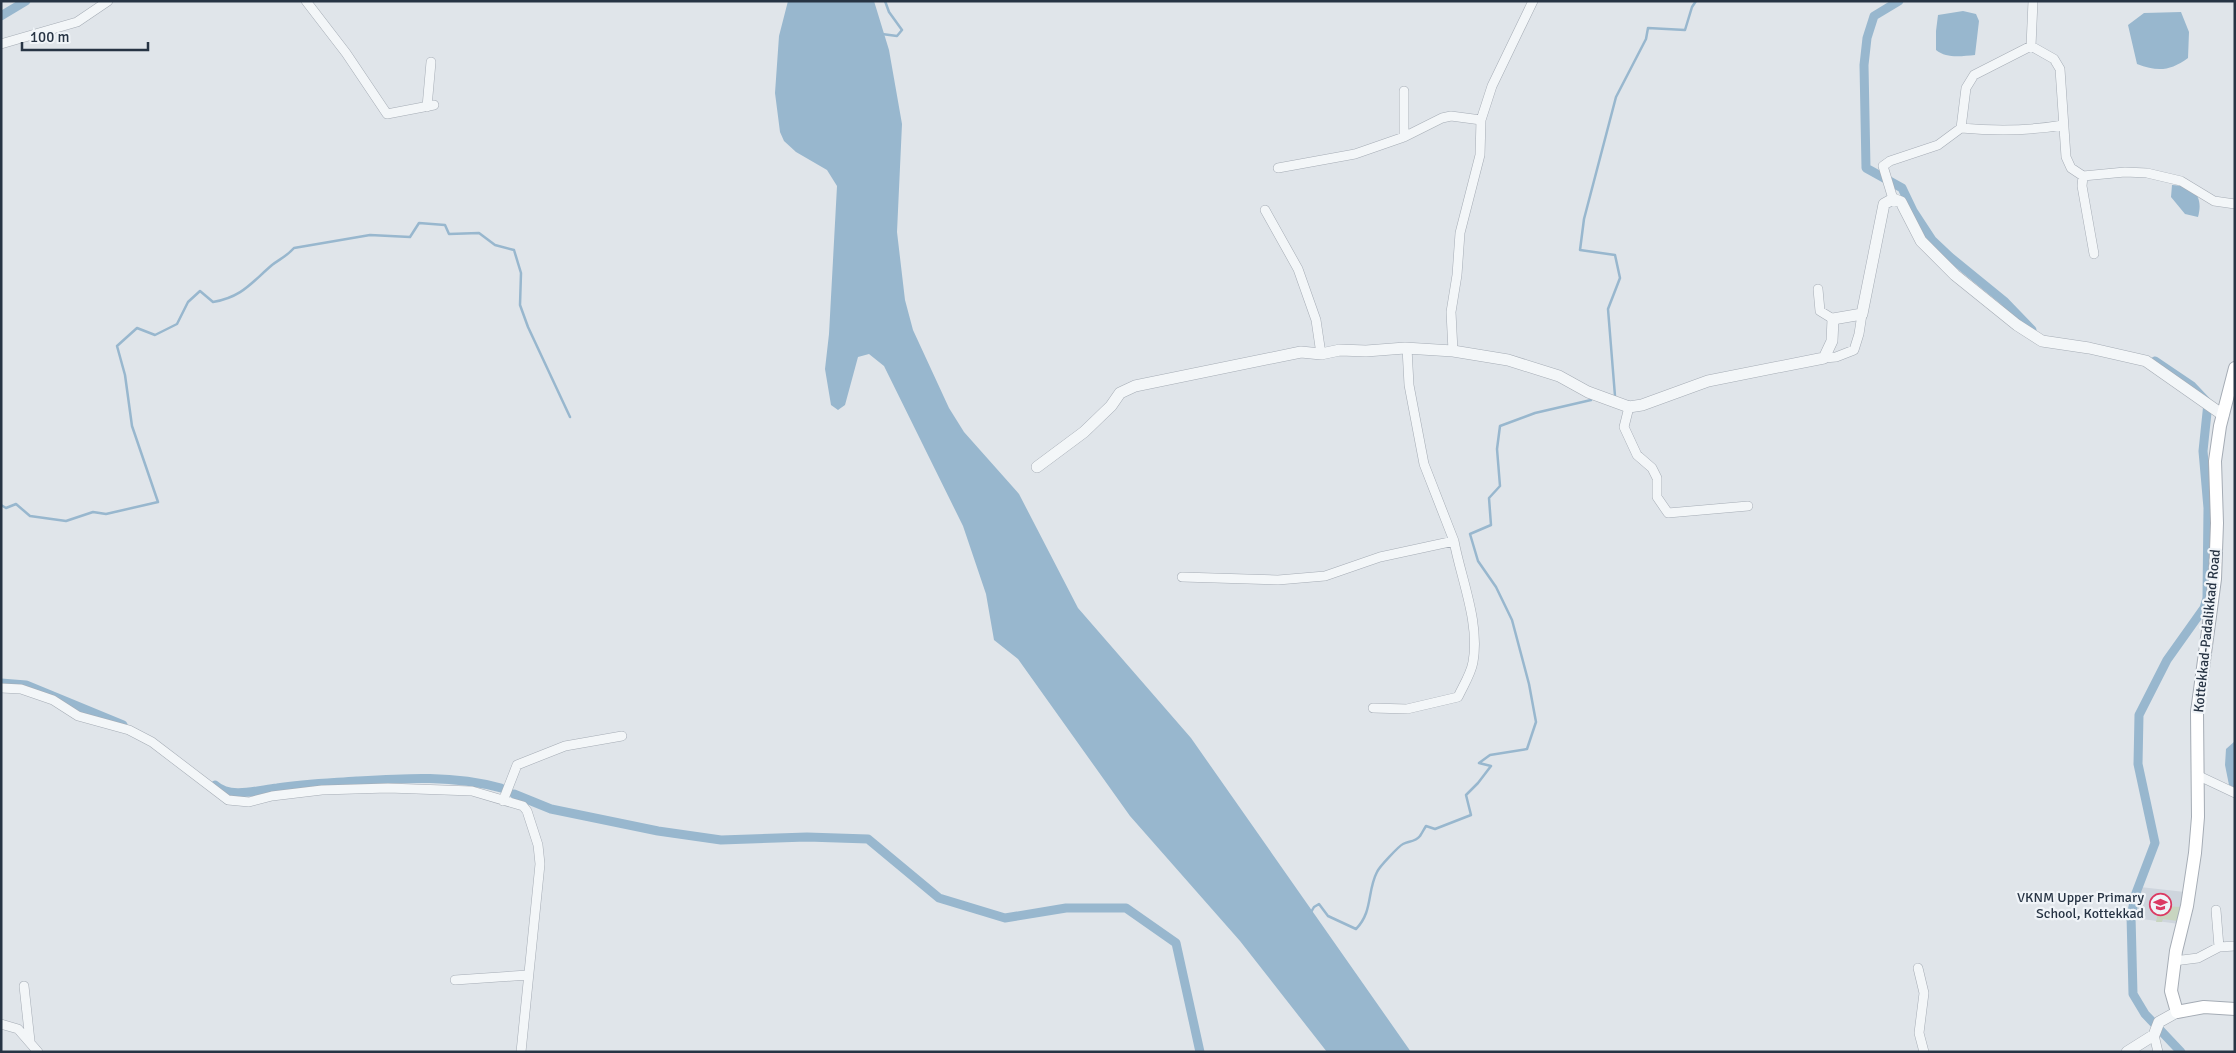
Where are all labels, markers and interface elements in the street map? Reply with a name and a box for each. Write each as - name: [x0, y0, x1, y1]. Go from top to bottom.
- scale bar: [22, 20, 149, 52]
- text: 100 m: [30, 28, 70, 46]
- street label: Kottekkad-Padalikkad Road: [2190, 549, 2224, 713]
- place label: VKNM Upper Primary School, Kottekkad: [2017, 889, 2144, 922]
- school or university icon: VKNM Upper Primary School, Kottekkad: [2148, 893, 2172, 917]

